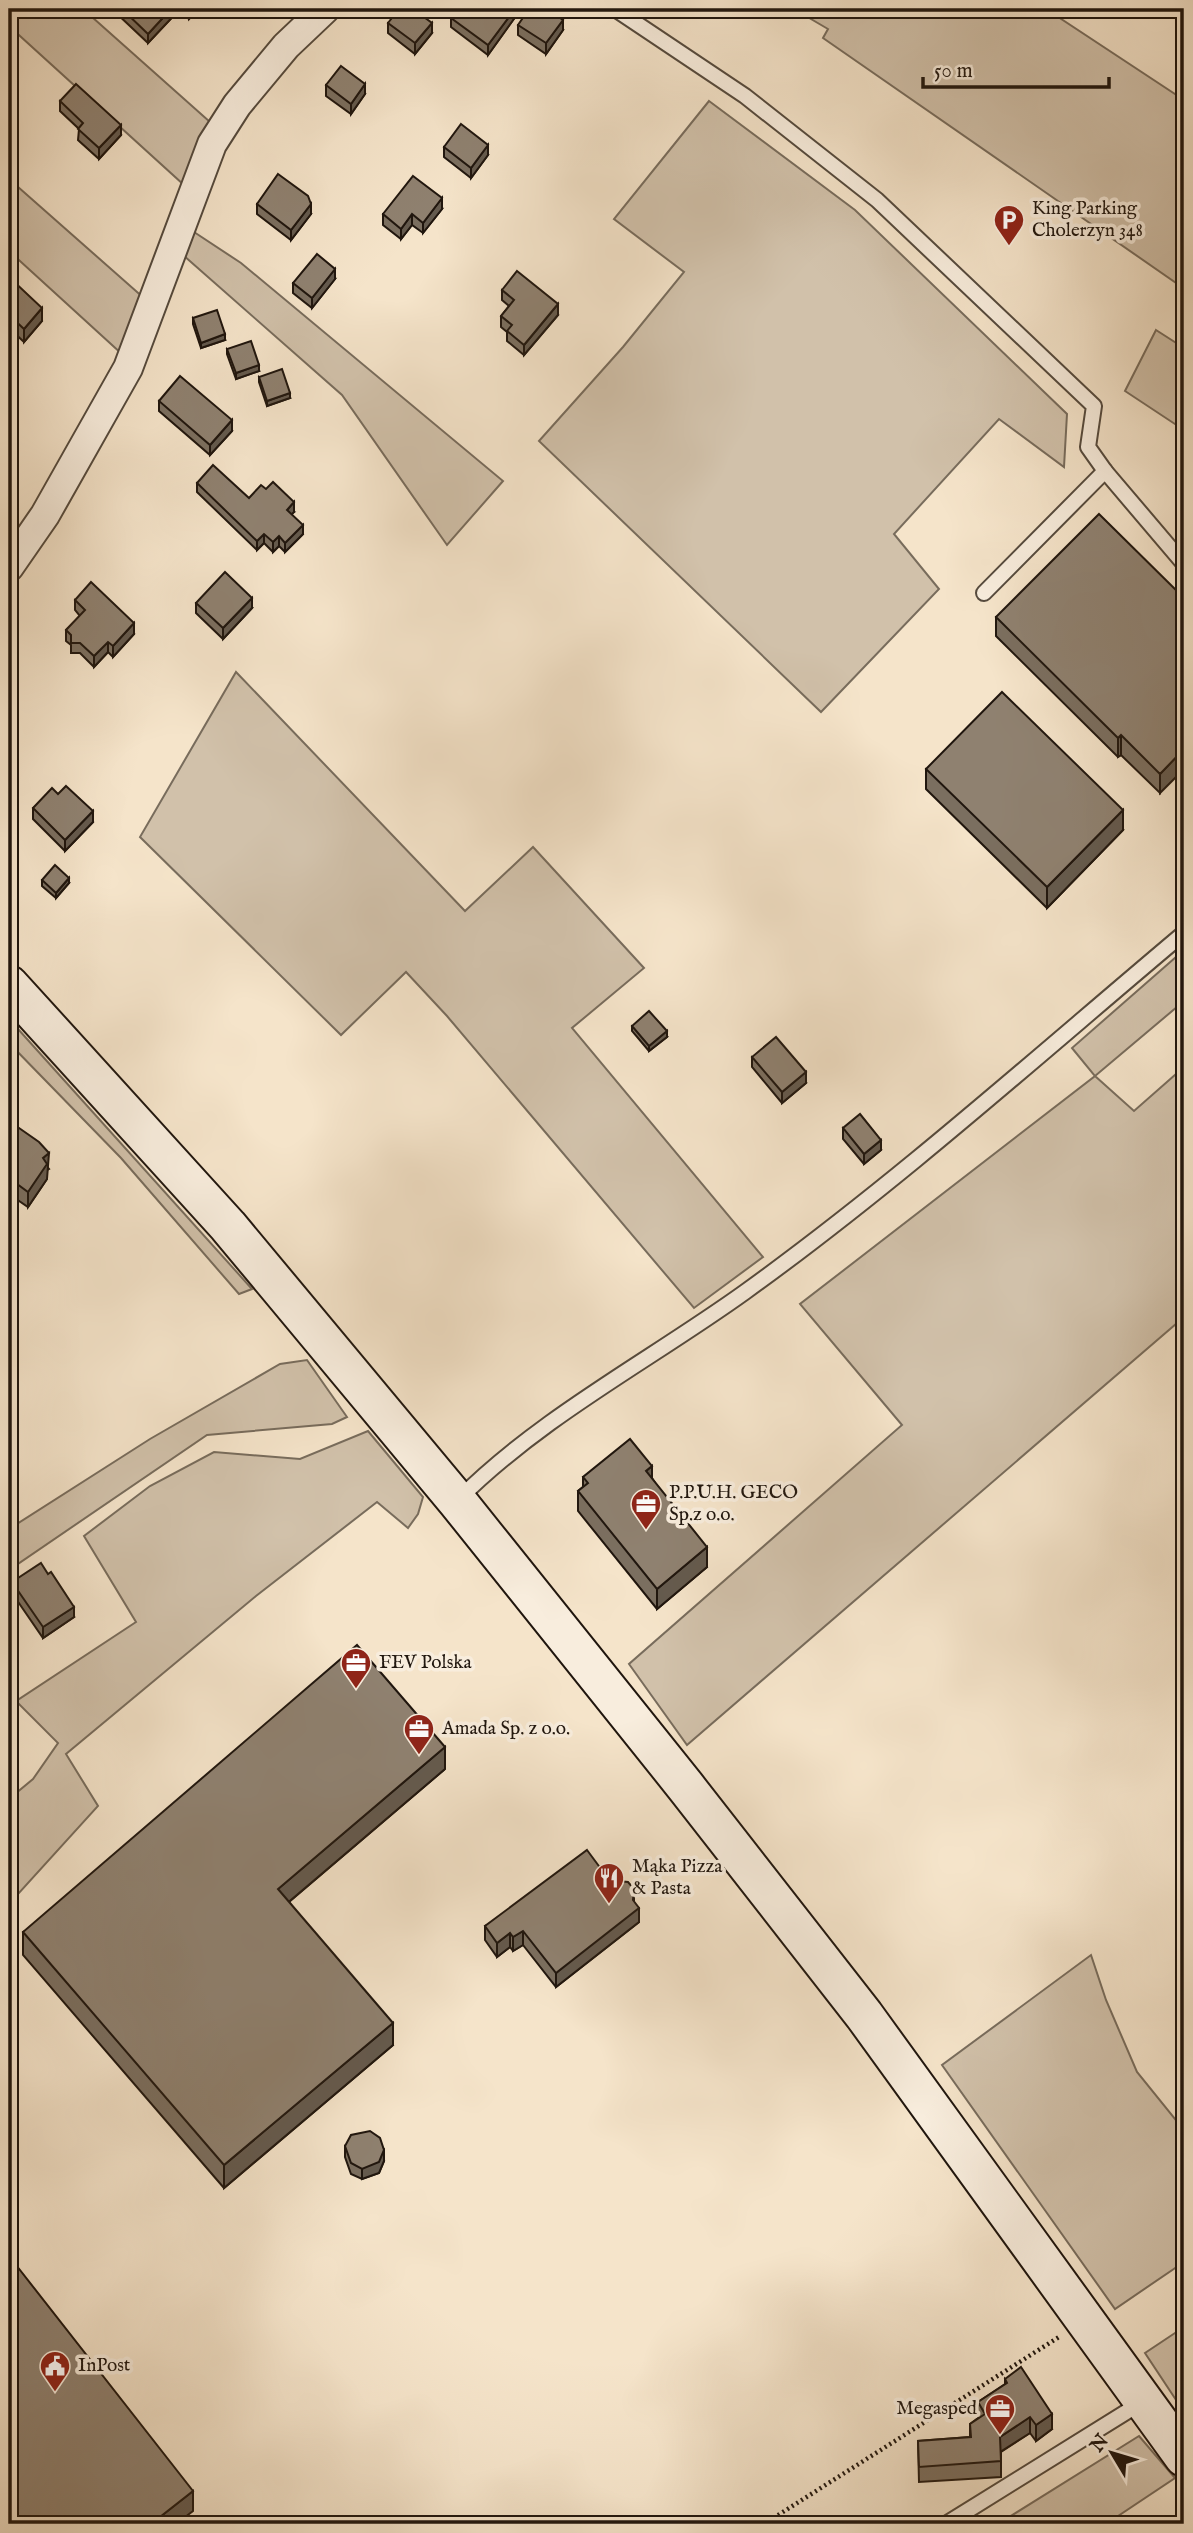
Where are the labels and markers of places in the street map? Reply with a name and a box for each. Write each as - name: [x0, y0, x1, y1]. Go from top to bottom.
- place label: King Parking Cholerzyn 348: [1032, 197, 1143, 243]
- parking icon: King Parking Cholerzyn 348: [992, 203, 1026, 247]
- place label: P.P.U.H. GECO Sp.z o.o.: [669, 1481, 798, 1527]
- office icon: P.P.U.H. GECO Sp.z o.o.: [629, 1487, 663, 1531]
- office icon: FEV Polska: [339, 1646, 373, 1690]
- place label: FEV Polska: [379, 1651, 472, 1675]
- office icon: Amada Sp. z o.o.: [402, 1712, 436, 1756]
- place label: Amada Sp. z o.o.: [441, 1717, 570, 1741]
- place label: Mąka Pizza & Pasta: [632, 1855, 723, 1901]
- restaurant icon: Mąka Pizza & Pasta: [592, 1861, 626, 1905]
- public building icon: InPost: [38, 2349, 72, 2393]
- place label: InPost: [78, 2354, 131, 2378]
- office icon: Megasped: [983, 2392, 1017, 2436]
- place label: Megasped: [896, 2397, 978, 2421]

